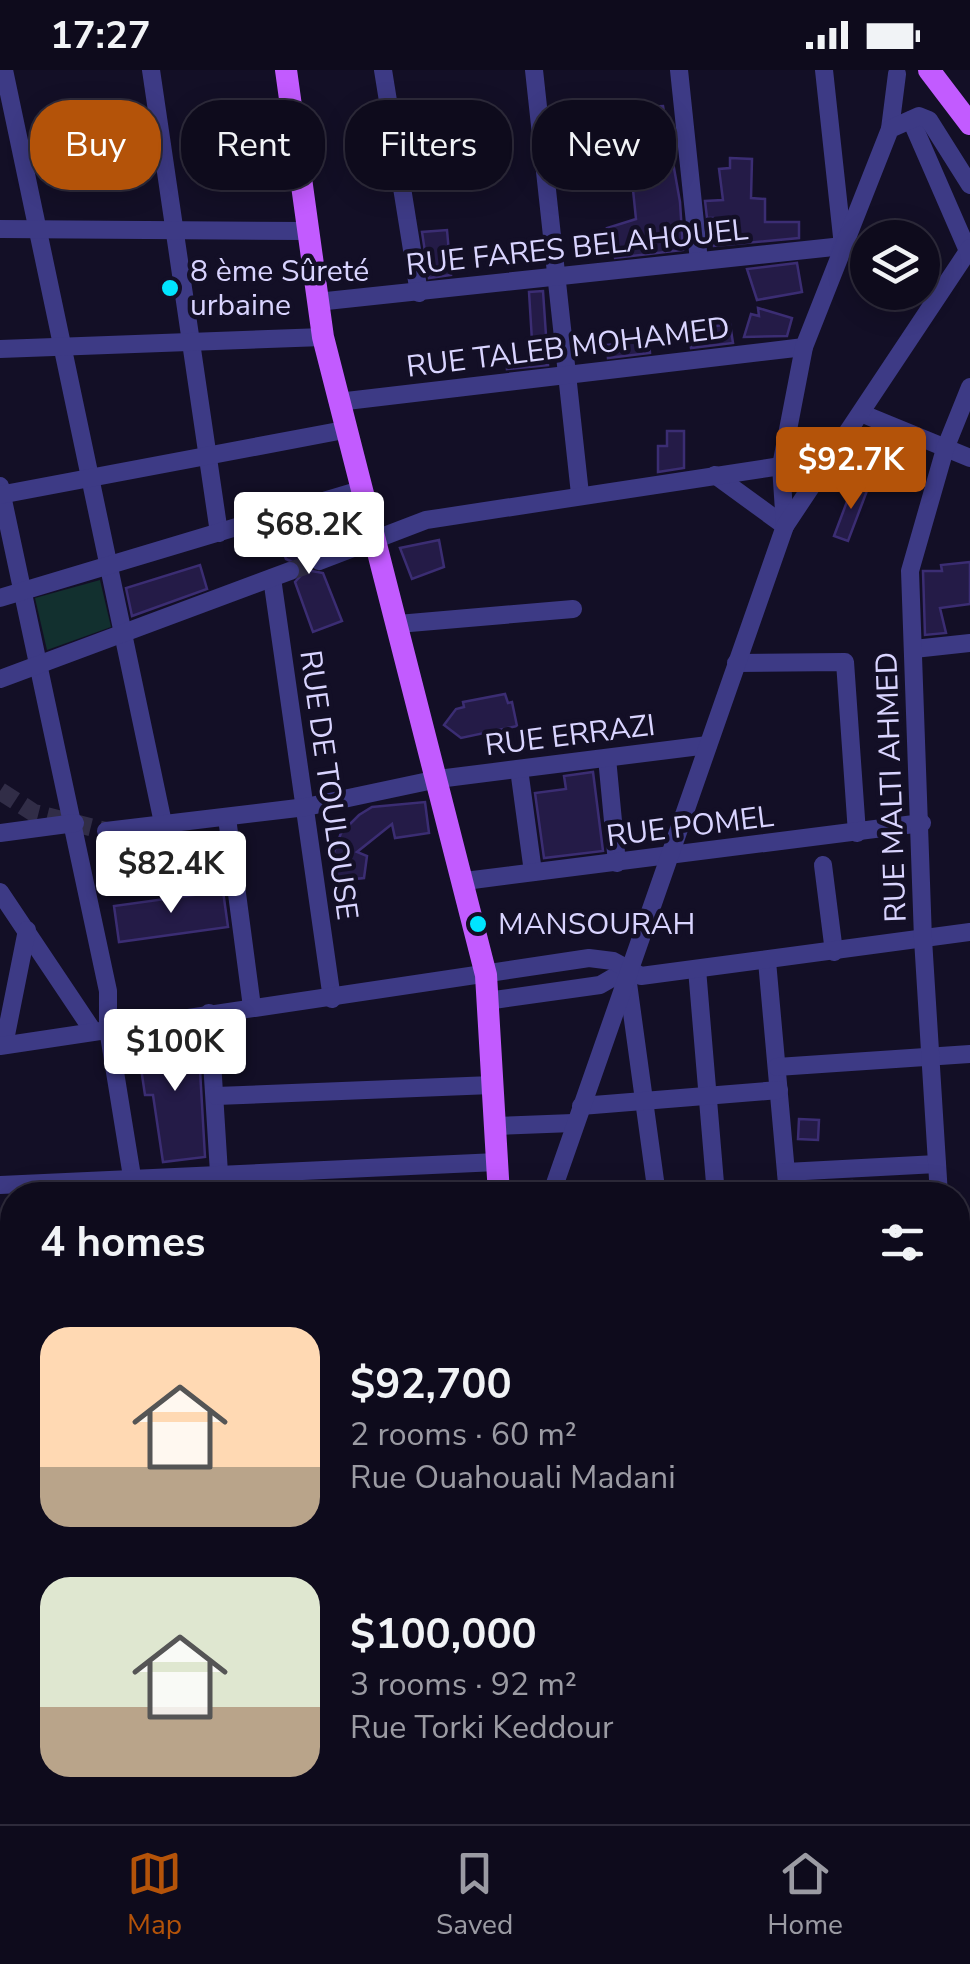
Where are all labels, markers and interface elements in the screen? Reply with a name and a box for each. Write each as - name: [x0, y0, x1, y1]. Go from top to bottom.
- text: 17:27: [50, 10, 151, 61]
- chip: Buy: [30, 100, 161, 190]
- chip: Rent: [181, 100, 325, 190]
- chip: Filters: [345, 100, 512, 190]
- chip: New: [532, 100, 676, 190]
- street label: RUE FARES BELAHOUEL: [404, 209, 750, 286]
- map controls: [850, 220, 940, 310]
- button: layers: [850, 220, 940, 310]
- place label: 8 ème Sûreté urbaine: [190, 251, 369, 326]
- marker: 8 ème Sûreté urbaine: [159, 277, 181, 299]
- street label: RUE TALEB MOHAMED: [404, 307, 732, 388]
- pin: $92.7K: [770, 427, 932, 512]
- text: $92.7K: [798, 438, 904, 481]
- pin: $68.2K: [228, 492, 390, 577]
- text: $68.2K: [256, 503, 362, 546]
- street label: RUE DE TOULOUSE: [289, 647, 368, 923]
- street label: RUE MALTI AHMED: [866, 651, 917, 923]
- street label: RUE ERRAZI: [483, 705, 658, 766]
- street label: RUE POMEL: [604, 796, 776, 857]
- pin: $82.4K: [90, 831, 252, 916]
- text: $82.4K: [118, 842, 224, 885]
- place label: MANSOURAH: [498, 904, 695, 945]
- marker: MANSOURAH: [467, 913, 489, 935]
- pin: $100K: [105, 1009, 245, 1094]
- text: $100K: [126, 1020, 224, 1063]
- text: 4 homes: [40, 1214, 205, 1271]
- icon: filters: [875, 1215, 930, 1270]
- text: $92,700: [350, 1356, 512, 1413]
- icon: home: [120, 1367, 240, 1487]
- text: 2 rooms · 60 m²: [350, 1413, 577, 1456]
- text: Rue Ouahouali Madani: [350, 1456, 676, 1499]
- text: $100,000: [350, 1606, 537, 1663]
- icon: home: [120, 1617, 240, 1737]
- text: 3 rooms · 92 m²: [350, 1663, 577, 1706]
- text: Rue Torki Keddour: [350, 1706, 614, 1749]
- tab: Map: [127, 1846, 182, 1944]
- tab: Saved: [436, 1846, 513, 1944]
- tab: Home: [767, 1846, 843, 1944]

